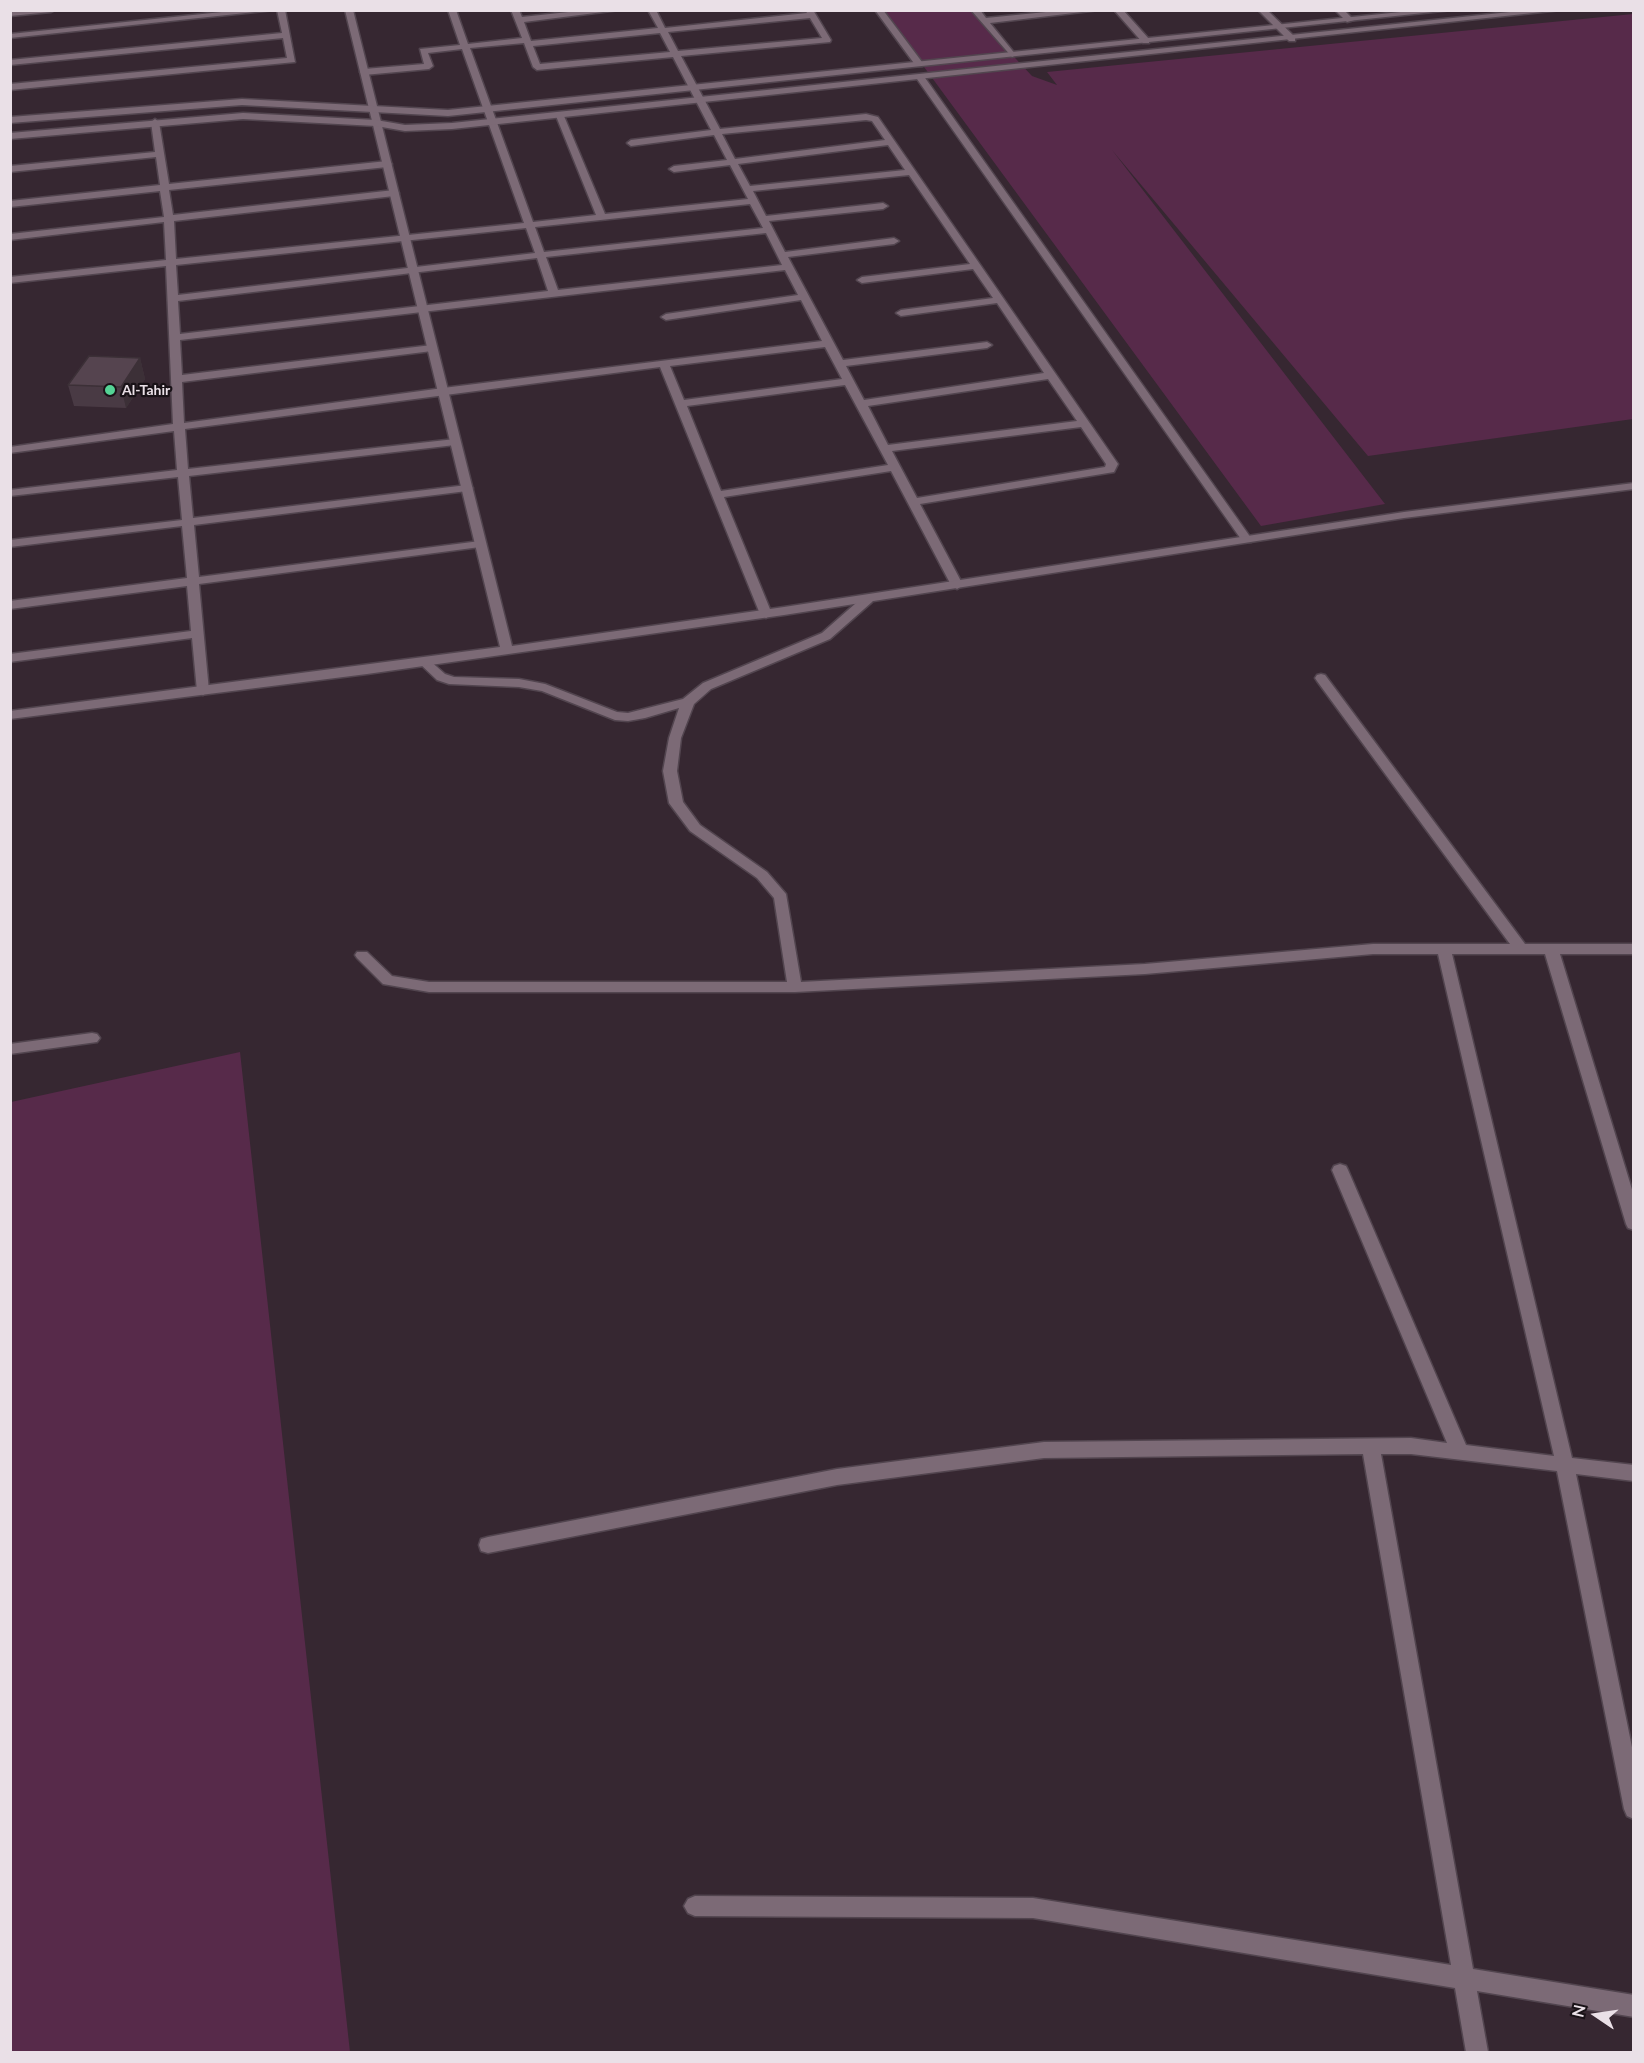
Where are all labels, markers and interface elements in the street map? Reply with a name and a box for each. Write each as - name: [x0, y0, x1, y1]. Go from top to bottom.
- place label: Al-Tahir: [122, 382, 170, 398]
- marker: Al-Tahir: [103, 383, 117, 397]
- north arrow: [1566, 1985, 1626, 2045]
- text: N: [1567, 2003, 1589, 2019]

